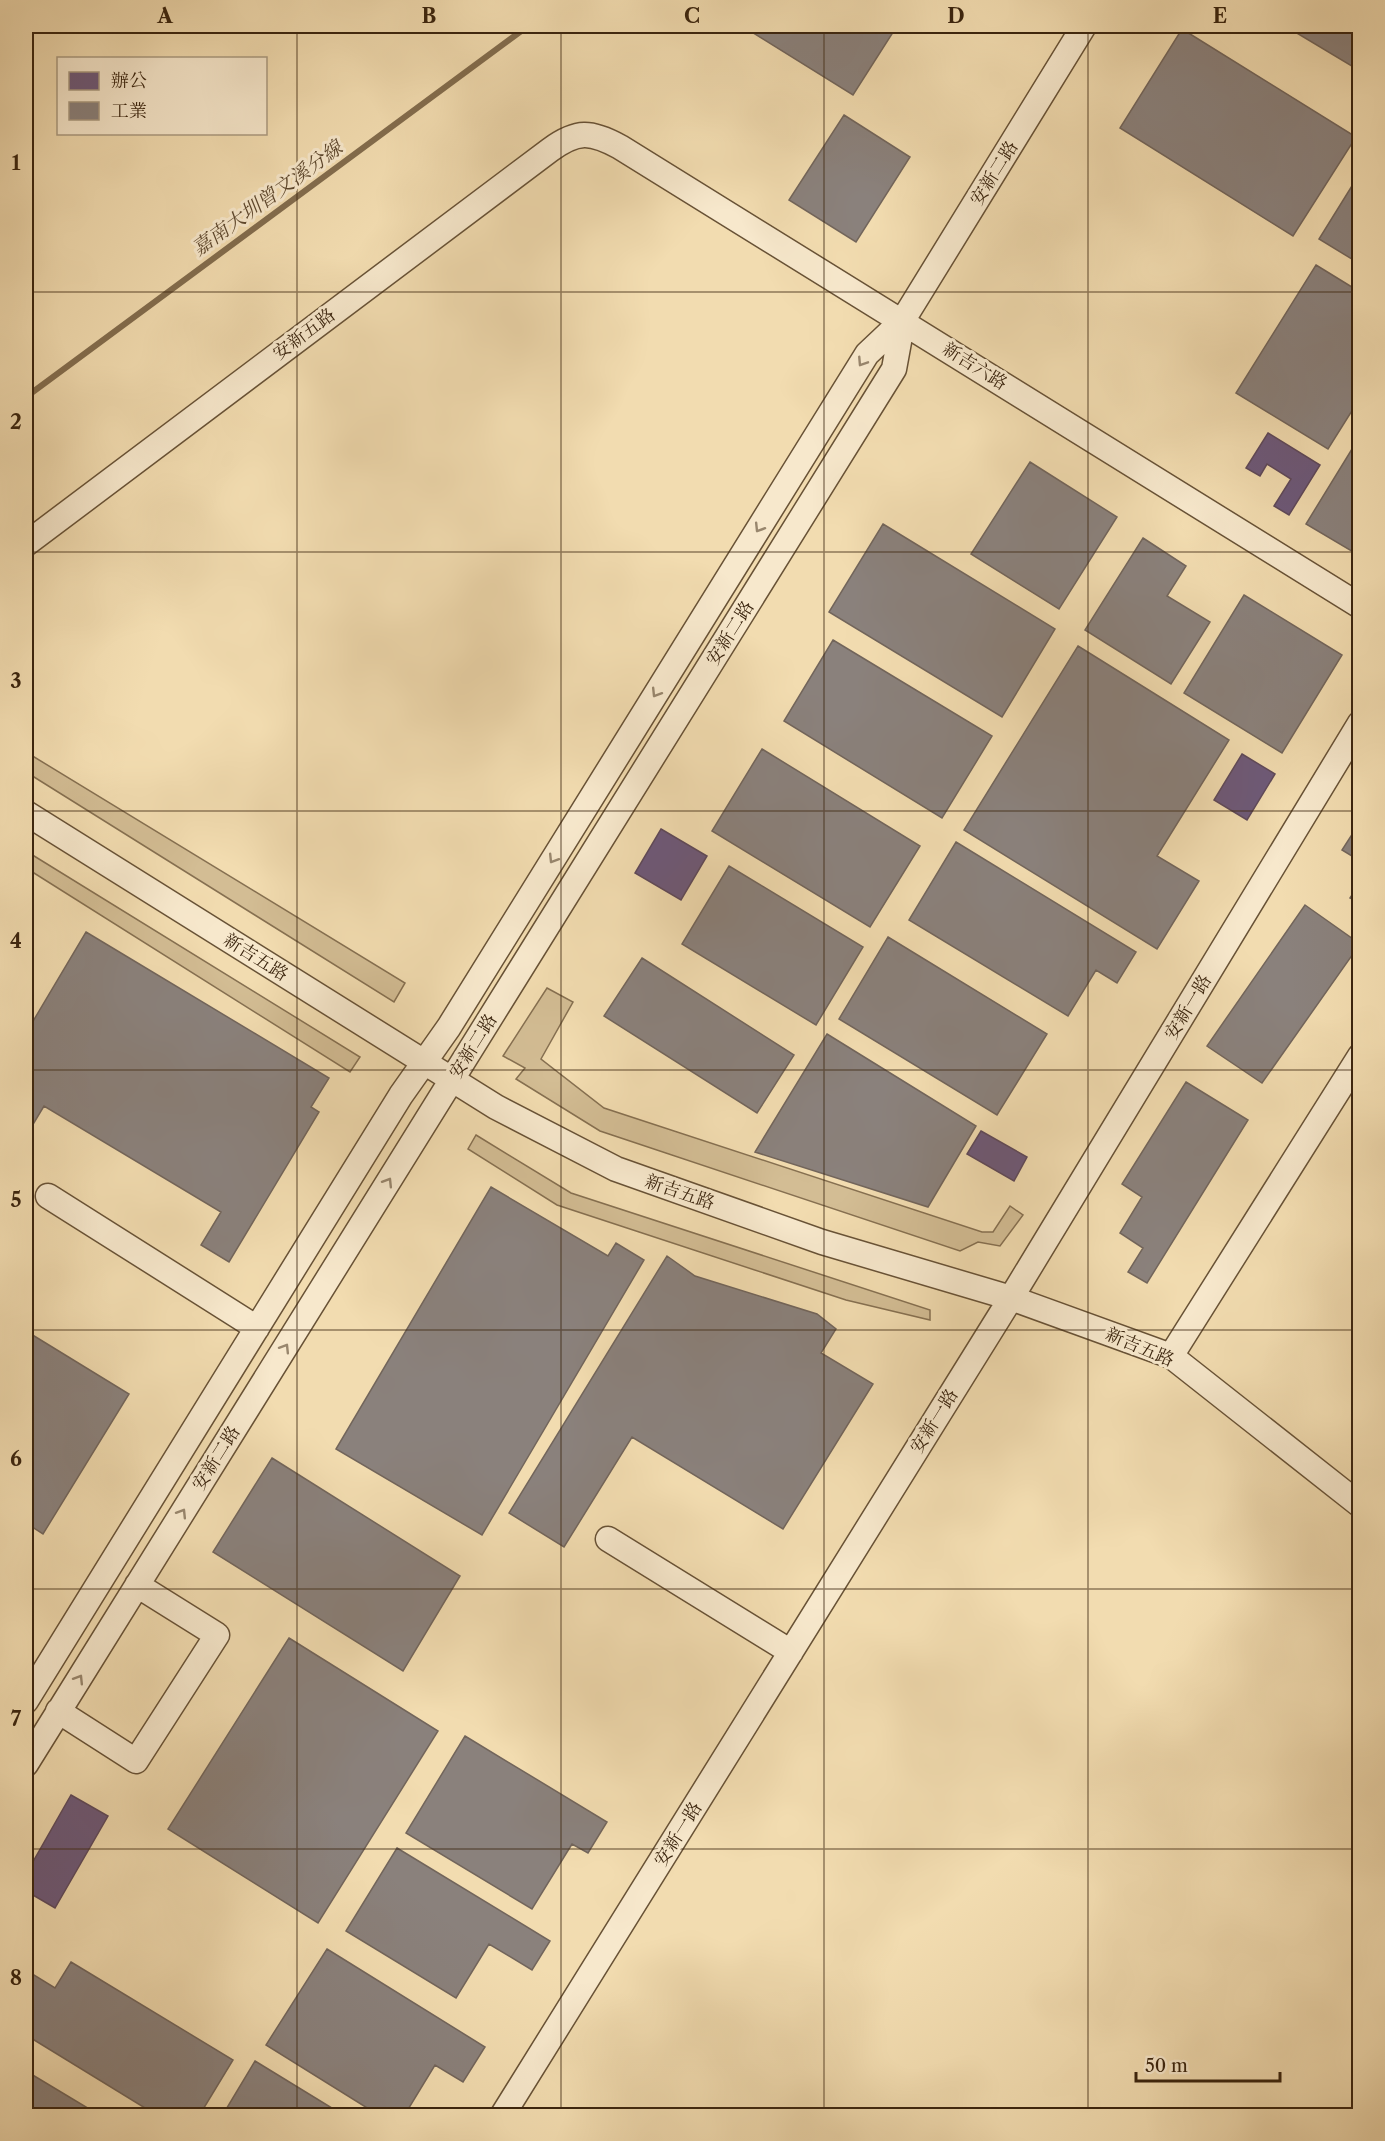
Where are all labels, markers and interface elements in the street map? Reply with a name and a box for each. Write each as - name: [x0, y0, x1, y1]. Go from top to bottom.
- text: A: [156, 4, 173, 28]
- text: B: [422, 4, 437, 28]
- text: C: [684, 4, 700, 28]
- text: D: [947, 4, 965, 28]
- text: E: [1213, 4, 1227, 28]
- legend: [57, 57, 267, 135]
- text: 辦公: [111, 70, 147, 92]
- text: 工業: [111, 100, 147, 122]
- water label: 嘉南大圳曾文溪分線: [187, 134, 348, 261]
- street label: 安新二路: [966, 137, 1022, 209]
- text: 1: [12, 151, 21, 175]
- street label: 安新五路: [269, 304, 339, 364]
- street label: 新吉六路: [939, 338, 1011, 394]
- one-way arrow: [858, 355, 869, 366]
- text: 2: [10, 410, 22, 434]
- one-way arrow: [755, 521, 766, 532]
- street label: 安新二路: [702, 597, 758, 669]
- text: 3: [10, 669, 22, 693]
- one-way arrow: [652, 687, 664, 697]
- one-way arrow: [549, 853, 561, 863]
- text: 4: [10, 929, 22, 953]
- street label: 新吉五路: [220, 929, 292, 985]
- street label: 安新一路: [1160, 970, 1216, 1044]
- street label: 安新二路: [445, 1010, 501, 1082]
- street label: 新吉五路: [642, 1170, 718, 1214]
- one-way arrow: [381, 1178, 393, 1188]
- text: 5: [10, 1188, 22, 1212]
- street label: 新吉五路: [1103, 1323, 1177, 1371]
- one-way arrow: [278, 1344, 289, 1355]
- street label: 安新一路: [906, 1385, 962, 1457]
- street label: 安新二路: [188, 1422, 244, 1494]
- text: 6: [10, 1447, 22, 1471]
- one-way arrow: [174, 1509, 186, 1519]
- one-way arrow: [71, 1675, 83, 1685]
- text: 7: [11, 1707, 22, 1731]
- street label: 安新一路: [650, 1798, 706, 1870]
- text: 8: [10, 1966, 22, 1990]
- scale bar: [1136, 2045, 1280, 2083]
- text: 50 m: [1145, 2055, 1188, 2077]

